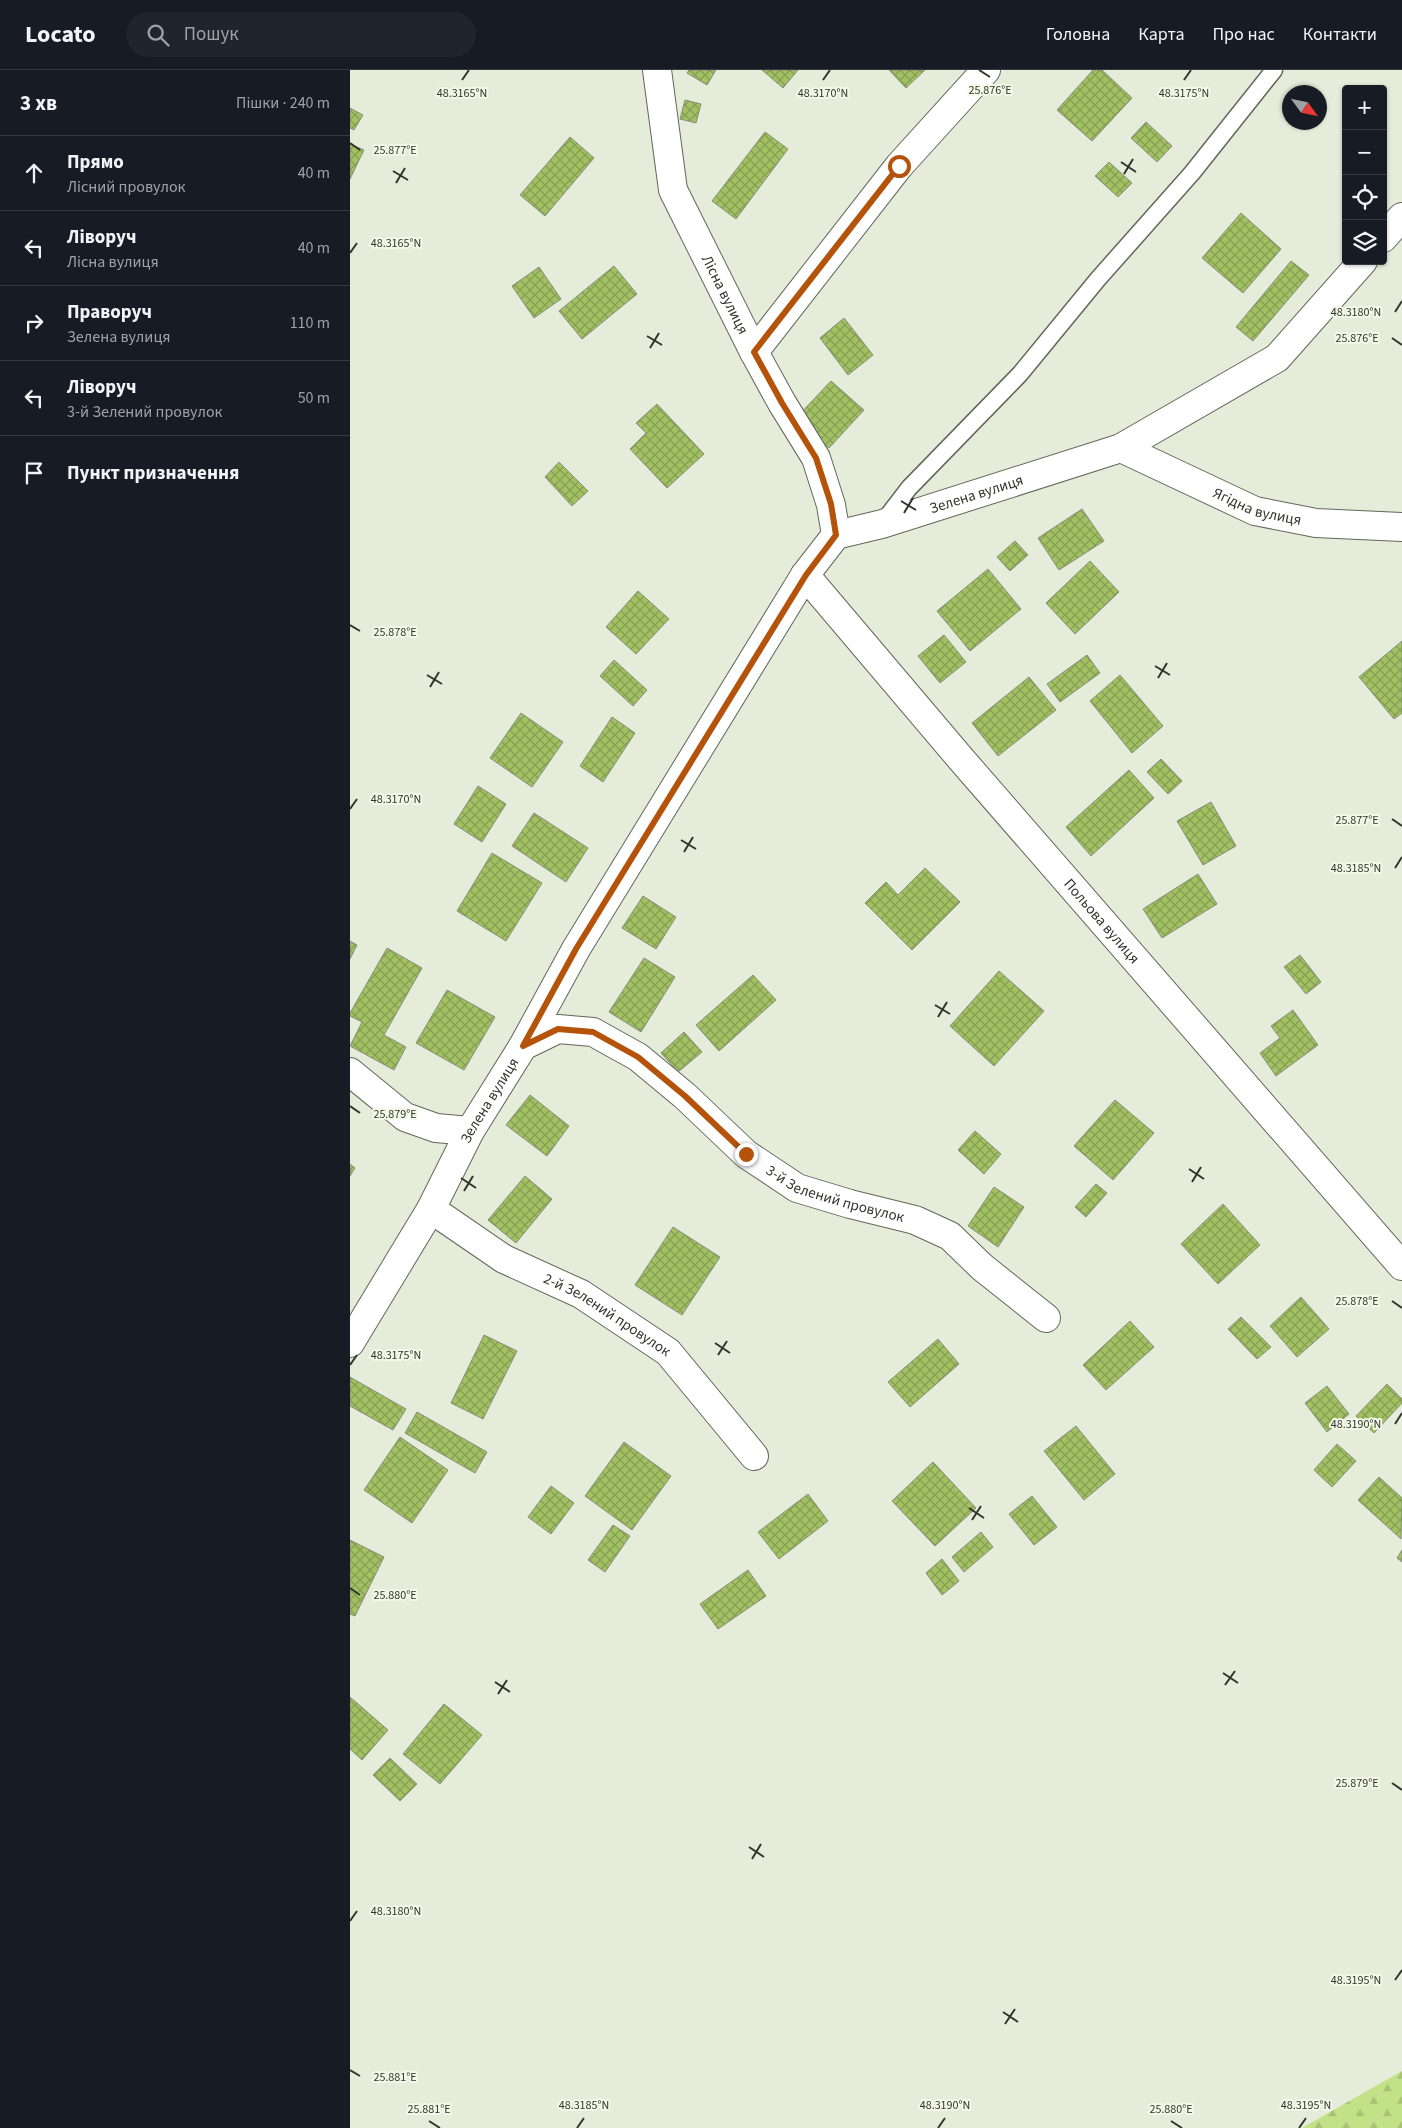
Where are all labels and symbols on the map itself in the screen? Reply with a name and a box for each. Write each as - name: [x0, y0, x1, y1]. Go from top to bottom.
- text: 25.876°E: [968, 82, 1012, 99]
- text: 48.3165°N: [437, 85, 487, 102]
- text: 48.3170°N: [798, 85, 848, 102]
- text: 48.3175°N: [1159, 85, 1209, 102]
- north arrow: [1282, 85, 1327, 130]
- text: 25.877°E: [373, 142, 417, 159]
- route start: [888, 155, 911, 178]
- text: 48.3165°N: [371, 235, 421, 252]
- street label: Лісна вулиця: [697, 251, 754, 338]
- text: 48.3180°N: [1331, 304, 1381, 321]
- text: 25.876°E: [1335, 330, 1379, 347]
- street label: Зелена вулиця: [927, 469, 1026, 519]
- street label: Ягідна вулиця: [1209, 482, 1303, 530]
- text: 25.878°E: [373, 624, 417, 641]
- text: 48.3170°N: [371, 791, 421, 808]
- text: 25.877°E: [1335, 812, 1379, 829]
- text: 48.3185°N: [1331, 860, 1381, 877]
- street label: Польова вулиця: [1059, 874, 1145, 968]
- street label: Зелена вулиця: [455, 1053, 524, 1147]
- text: 25.879°E: [373, 1106, 417, 1123]
- route end: [735, 1143, 758, 1166]
- street label: 3-й Зелений провулок: [762, 1160, 907, 1228]
- street label: 2-й Зелений провулок: [540, 1268, 675, 1362]
- text: 25.878°E: [1335, 1293, 1379, 1310]
- text: 48.3175°N: [371, 1347, 421, 1364]
- text: 48.3190°N: [1331, 1416, 1381, 1433]
- text: 25.880°E: [373, 1587, 417, 1604]
- text: 25.879°E: [1335, 1775, 1379, 1792]
- text: 48.3180°N: [371, 1903, 421, 1920]
- text: 48.3195°N: [1331, 1972, 1381, 1989]
- text: 25.881°E: [373, 2069, 417, 2086]
- text: 48.3185°N: [559, 2097, 609, 2114]
- text: 48.3190°N: [920, 2097, 970, 2114]
- text: 48.3195°N: [1281, 2097, 1331, 2114]
- text: 25.881°E: [407, 2101, 451, 2118]
- text: 25.880°E: [1149, 2101, 1193, 2118]

